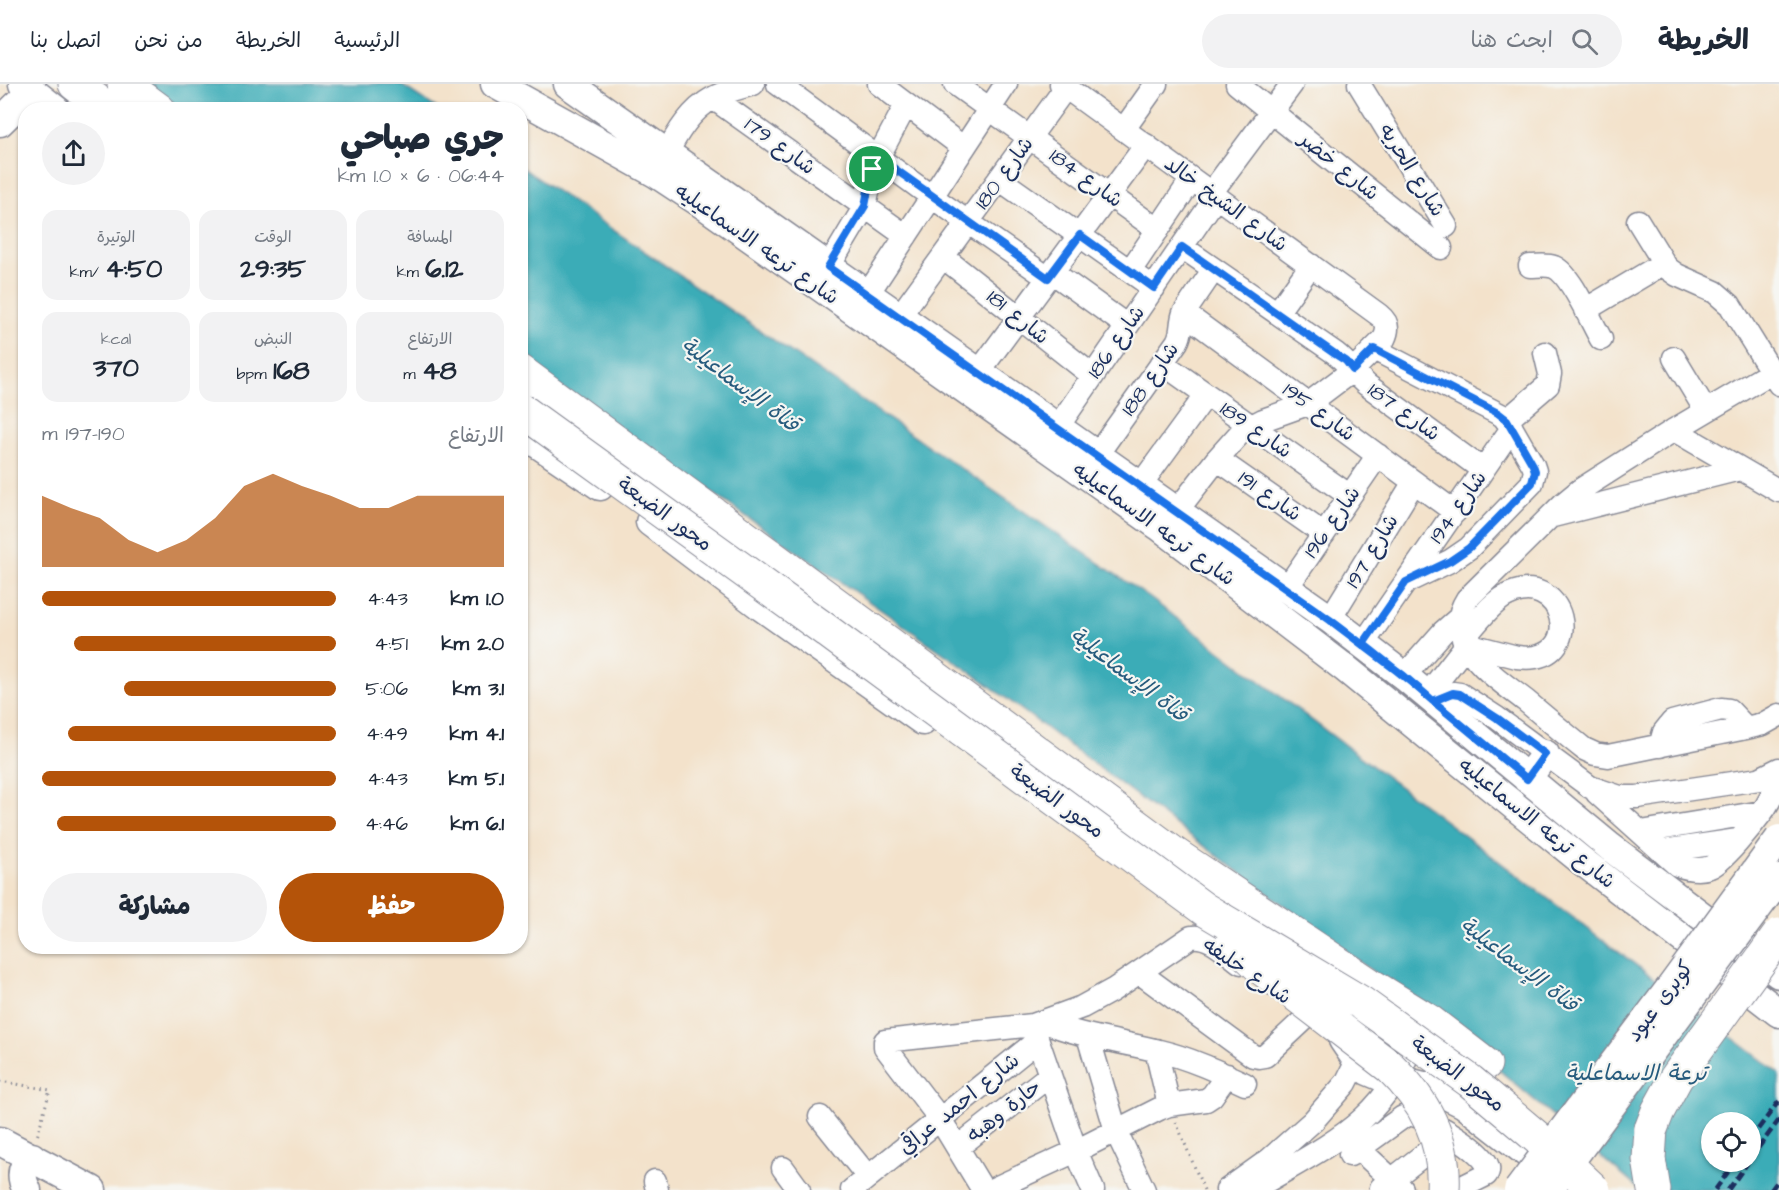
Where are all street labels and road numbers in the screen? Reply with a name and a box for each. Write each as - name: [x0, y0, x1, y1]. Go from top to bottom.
- street label: شارع 179: [739, 110, 821, 182]
- street label: شارع الحريه: [1372, 118, 1452, 222]
- street label: شارع خضر: [1291, 123, 1385, 207]
- street label: شارع 180: [968, 131, 1040, 215]
- street label: شارع 184: [1043, 141, 1129, 215]
- street label: شارع الشيخ خالد: [1158, 149, 1294, 259]
- street label: شارع ترعه الاسماعيليه: [669, 176, 845, 312]
- street label: شارع 181: [981, 283, 1055, 351]
- street label: شارع 186: [1080, 300, 1152, 384]
- street label: شارع 188: [1114, 336, 1186, 422]
- street label: شارع 195: [1277, 376, 1361, 448]
- street label: شارع 187: [1362, 376, 1446, 448]
- street label: شارع 189: [1214, 395, 1298, 465]
- street label: شارع ترعه الاسماعيليه: [1067, 455, 1241, 593]
- street label: شارع 191: [1233, 464, 1307, 528]
- street label: شارع 194: [1422, 465, 1494, 549]
- street label: محور الضبعة: [612, 470, 718, 558]
- street label: شارع 196: [1297, 480, 1367, 564]
- street label: شارع 197: [1339, 509, 1405, 593]
- street label: شارع ترعه الاسماعيليه: [1452, 751, 1622, 895]
- street label: محور الضبعة: [1004, 757, 1110, 845]
- street label: شارع خليفه: [1197, 931, 1297, 1011]
- street label: كوبرى عبود: [1620, 954, 1700, 1048]
- street label: محور الضبعة: [1405, 1029, 1511, 1119]
- street label: شارع احمد عراقي: [892, 1046, 1026, 1162]
- street label: حارة وهبه: [961, 1073, 1047, 1149]

